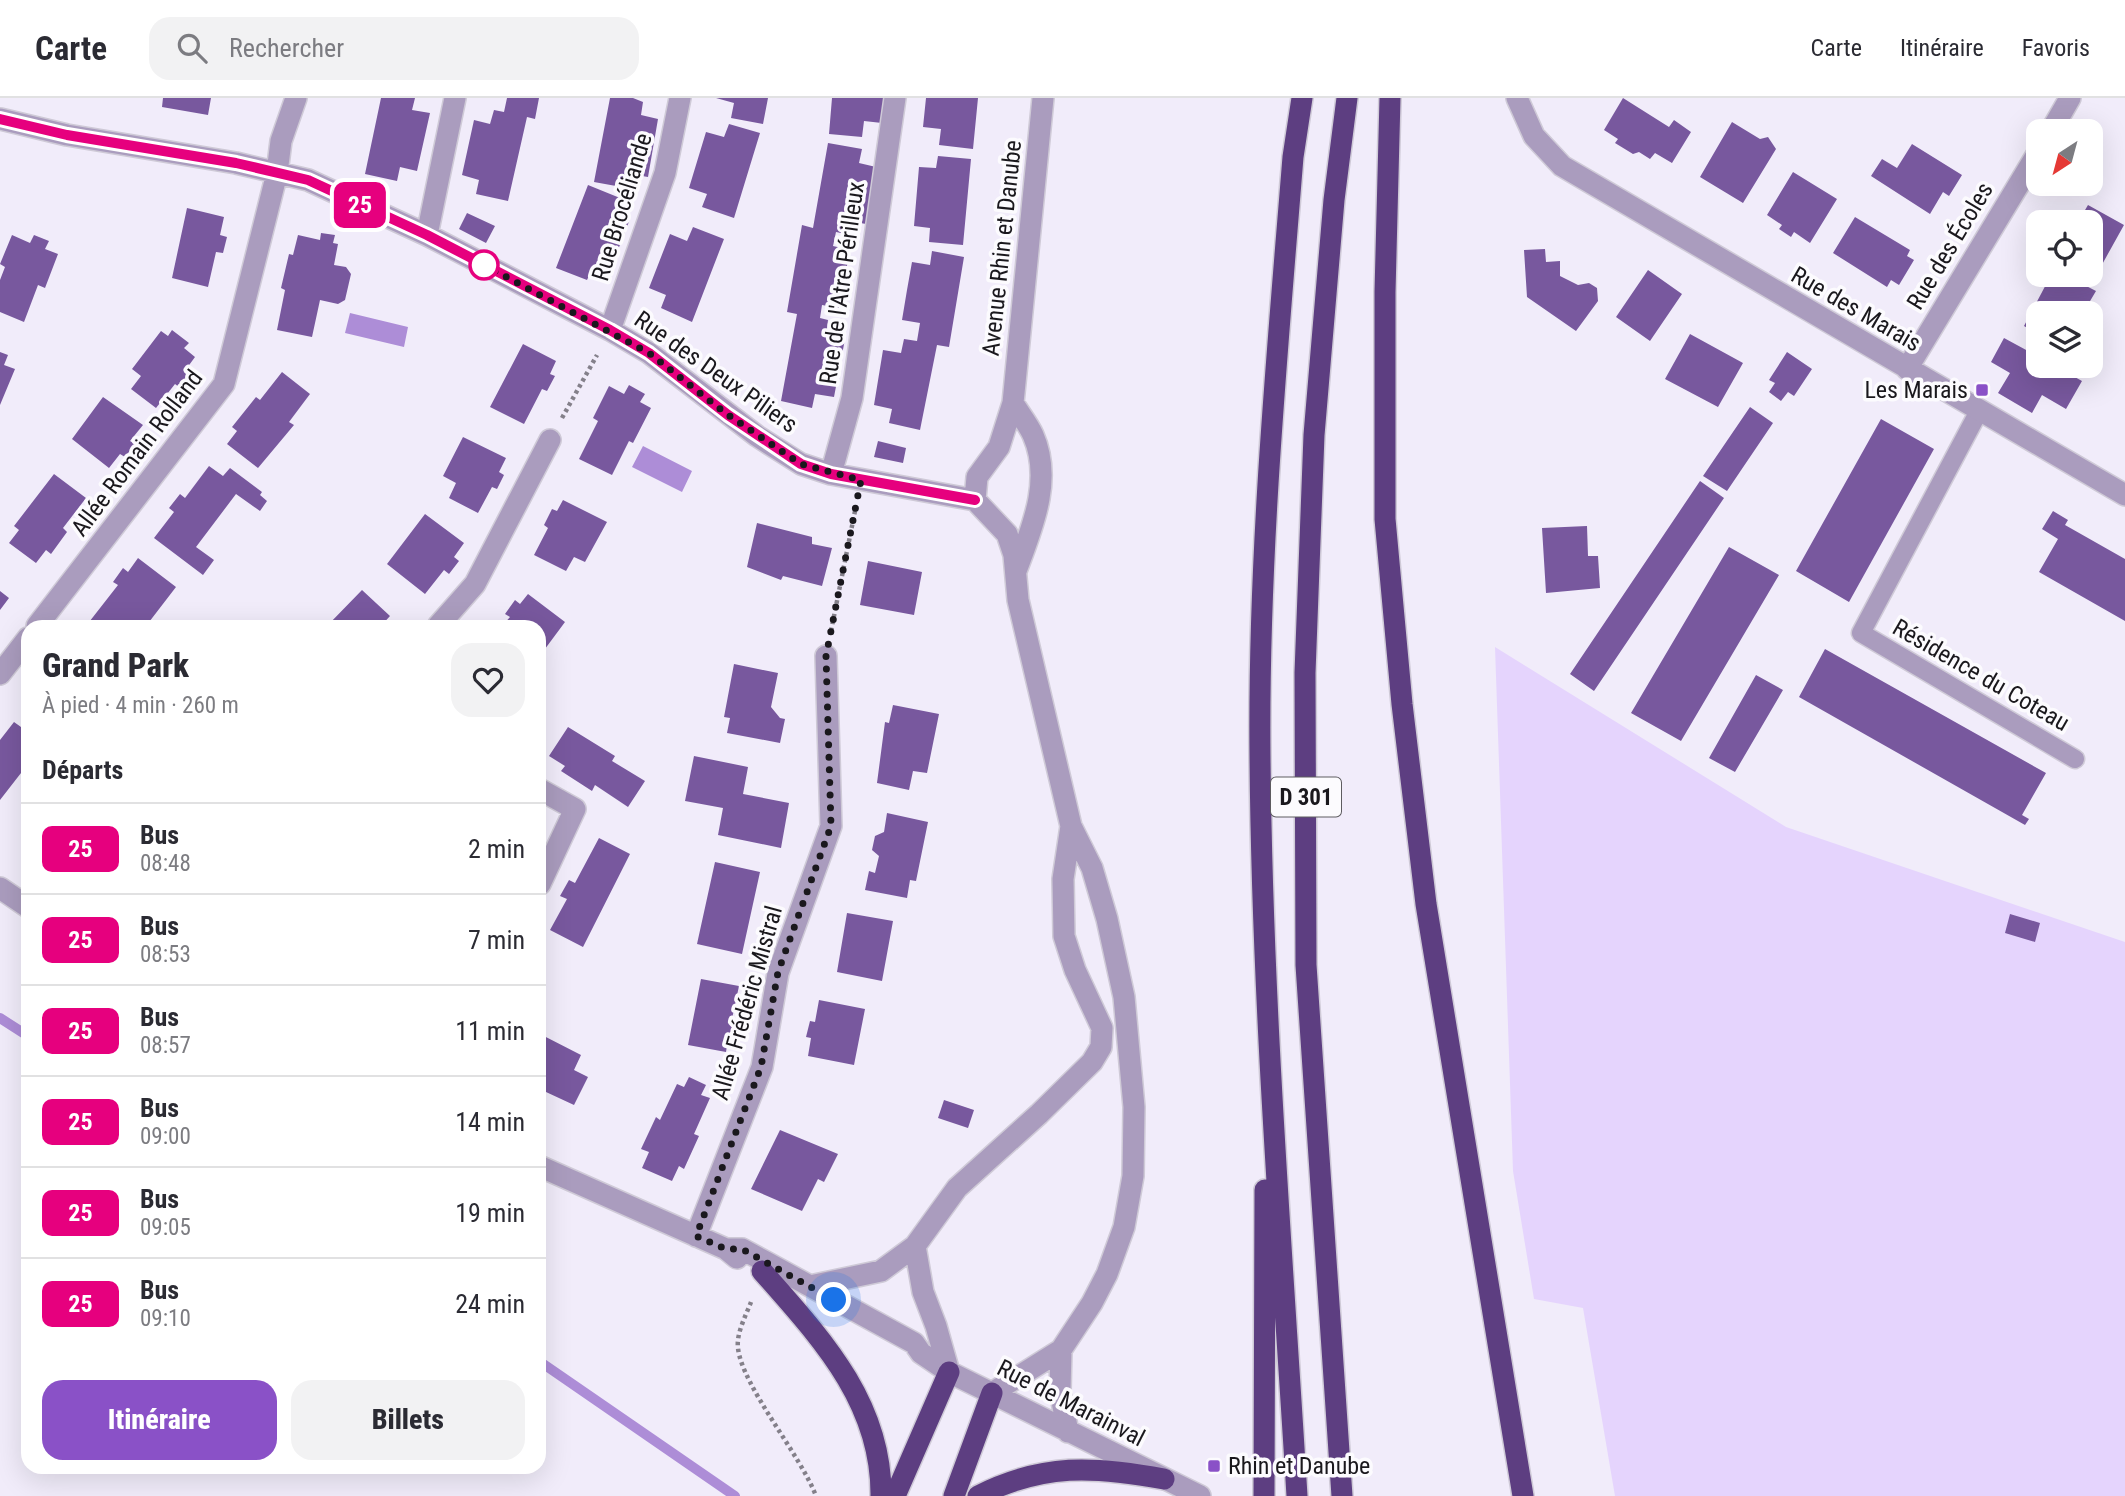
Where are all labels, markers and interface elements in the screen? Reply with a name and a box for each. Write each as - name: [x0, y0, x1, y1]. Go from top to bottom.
- search box: [149, 17, 639, 80]
- text: Carte: [35, 29, 107, 68]
- icon: search: [173, 29, 211, 67]
- text: Rechercher: [229, 33, 344, 63]
- text: Carte: [1811, 34, 1862, 62]
- text: Itinéraire: [1900, 34, 1984, 62]
- text: Favoris: [2022, 34, 2090, 62]
- north arrow: [2026, 119, 2104, 196]
- map controls: [2026, 119, 2103, 378]
- street label: Rue Brocéliande: [586, 130, 658, 284]
- street label: Avenue Rhin et Danube: [977, 139, 1027, 357]
- street label: Rue des Écoles: [1901, 177, 1999, 315]
- street label: Rue de l'Atre Périlleux: [814, 180, 870, 386]
- line badge: 25: [328, 182, 392, 228]
- text: 25: [348, 191, 372, 219]
- button: locate: [2026, 210, 2103, 287]
- unlabelled marker: [469, 250, 499, 280]
- street label: Rue des Marais: [1786, 261, 1926, 357]
- button: layers: [2026, 301, 2103, 378]
- street label: Rue des Deux Piliers: [629, 305, 803, 439]
- street label: Allée Romain Rolland: [65, 364, 209, 542]
- place label: Les Marais: [1864, 376, 1968, 404]
- marker: Les Marais: [1974, 382, 1990, 398]
- street label: Résidence du Coteau: [1888, 613, 2074, 737]
- button: heart: [451, 643, 525, 717]
- text: Grand Park: [42, 646, 189, 685]
- text: À pied · 4 min · 260 m: [42, 692, 239, 719]
- text: Départs: [42, 755, 123, 785]
- road number: D 301: [1271, 778, 1341, 817]
- text: Bus: [140, 820, 179, 850]
- text: 2 min: [468, 834, 525, 864]
- text: 25: [68, 835, 93, 863]
- text: 08:48: [140, 850, 191, 877]
- street label: Allée Frédéric Mistral: [706, 903, 788, 1103]
- text: Bus: [140, 911, 179, 941]
- text: 7 min: [468, 925, 525, 955]
- text: 25: [68, 926, 93, 954]
- text: 08:53: [140, 941, 191, 968]
- text: Bus: [140, 1002, 179, 1032]
- text: 11 min: [455, 1016, 525, 1046]
- text: 25: [68, 1017, 93, 1045]
- text: 08:57: [140, 1032, 191, 1059]
- text: Bus: [140, 1093, 179, 1123]
- text: 14 min: [455, 1107, 525, 1137]
- text: 25: [68, 1108, 93, 1136]
- text: 09:00: [140, 1123, 191, 1150]
- text: Bus: [140, 1184, 179, 1214]
- text: 19 min: [455, 1198, 525, 1228]
- text: 25: [68, 1199, 93, 1227]
- text: 09:05: [140, 1214, 191, 1241]
- text: Bus: [140, 1275, 179, 1305]
- your location: [816, 1282, 851, 1317]
- text: 24 min: [455, 1289, 525, 1319]
- text: 25: [68, 1290, 93, 1318]
- text: 09:10: [140, 1305, 191, 1332]
- street label: Rue de Marainval: [992, 1354, 1150, 1452]
- button: Itinéraire: [42, 1380, 277, 1460]
- button: Billets: [291, 1380, 525, 1460]
- place label: Rhin et Danube: [1228, 1452, 1370, 1480]
- marker: Rhin et Danube: [1206, 1458, 1222, 1474]

